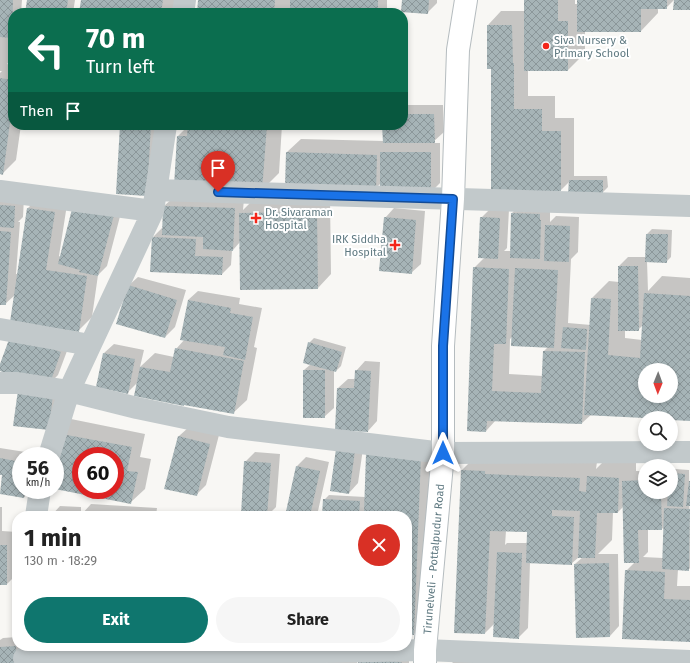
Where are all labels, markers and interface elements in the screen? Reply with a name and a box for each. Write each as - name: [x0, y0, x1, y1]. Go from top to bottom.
- text: 70 m: [86, 22, 145, 55]
- icon: left: [20, 24, 72, 76]
- place label: Siva Nursery & Primary School: [554, 34, 629, 60]
- marker: Siva Nursery & Primary School: [541, 41, 551, 51]
- text: Turn left: [86, 56, 155, 78]
- icon: arrive: [62, 100, 84, 122]
- text: Then: [20, 102, 54, 120]
- pin: [201, 151, 235, 192]
- icon: arrive: [207, 157, 229, 179]
- place label: Dr. Sivaraman Hospital: [265, 206, 333, 232]
- marker: Dr. Sivaraman Hospital: [250, 212, 262, 224]
- place label: IRK Siddha Hospital: [332, 233, 386, 259]
- marker: IRK Siddha Hospital: [389, 239, 401, 251]
- north arrow: [638, 363, 678, 403]
- map controls: [638, 363, 678, 499]
- button: search: [638, 411, 678, 451]
- position arrow: [422, 432, 464, 474]
- speed limit sign: 60: [72, 447, 124, 499]
- text: 56: [27, 456, 49, 480]
- button: layers: [638, 459, 678, 499]
- text: km/h: [26, 477, 50, 489]
- street label: Tirunelveli - Pottalpudur Road: [421, 483, 447, 635]
- text: 1 min: [24, 524, 82, 552]
- button: close: [358, 524, 400, 566]
- text: 130 m · 18:29: [24, 553, 97, 568]
- button: Exit: [24, 597, 208, 643]
- button: Share: [216, 597, 400, 643]

